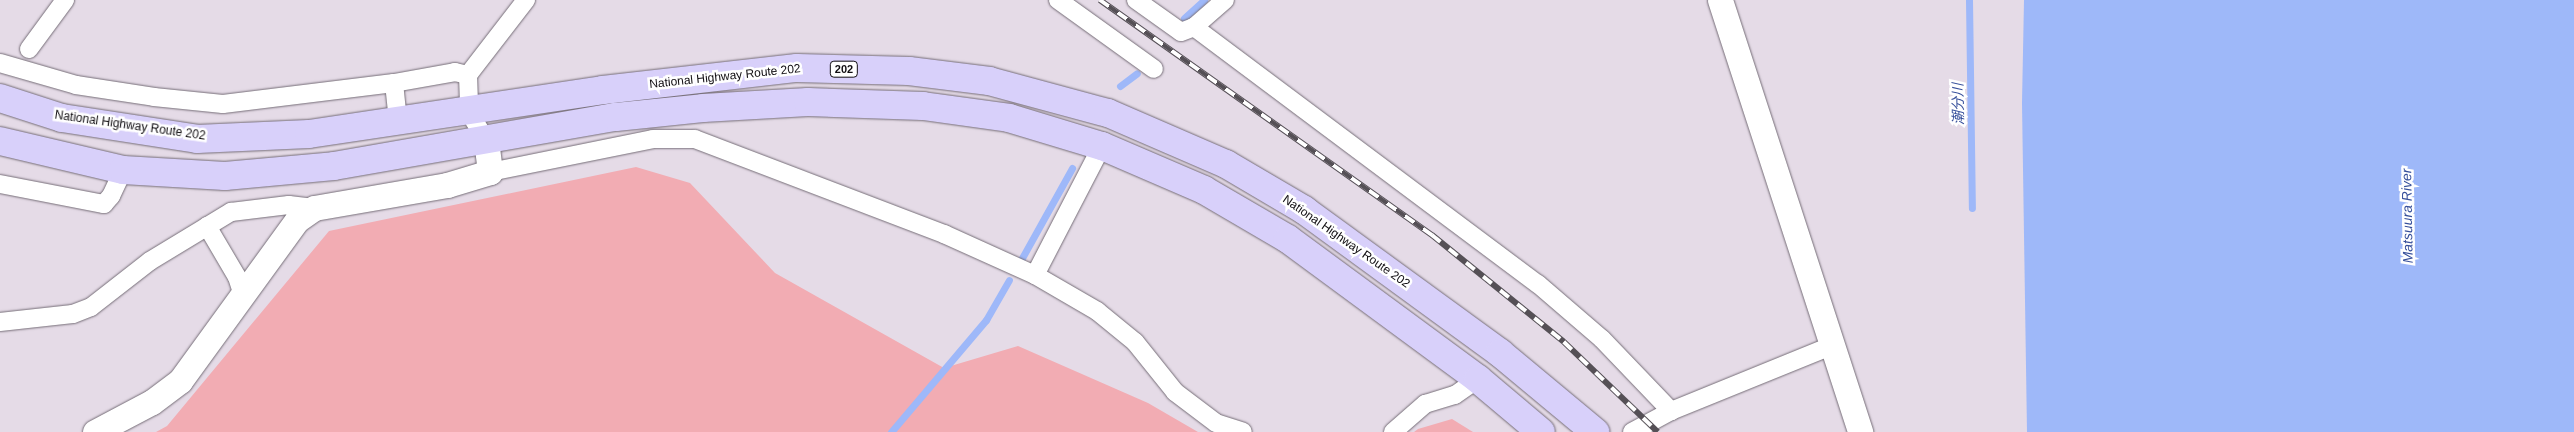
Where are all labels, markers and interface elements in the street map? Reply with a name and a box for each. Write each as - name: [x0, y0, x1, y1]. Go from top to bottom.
- road number: 202: [829, 61, 859, 78]
- street label: National Highway Route 202: [649, 62, 801, 92]
- water label: 潮分川: [1949, 83, 1967, 125]
- street label: National Highway Route 202: [54, 108, 206, 144]
- water label: Matsuura River: [2398, 168, 2416, 264]
- street label: National Highway Route 202: [1280, 192, 1412, 292]

